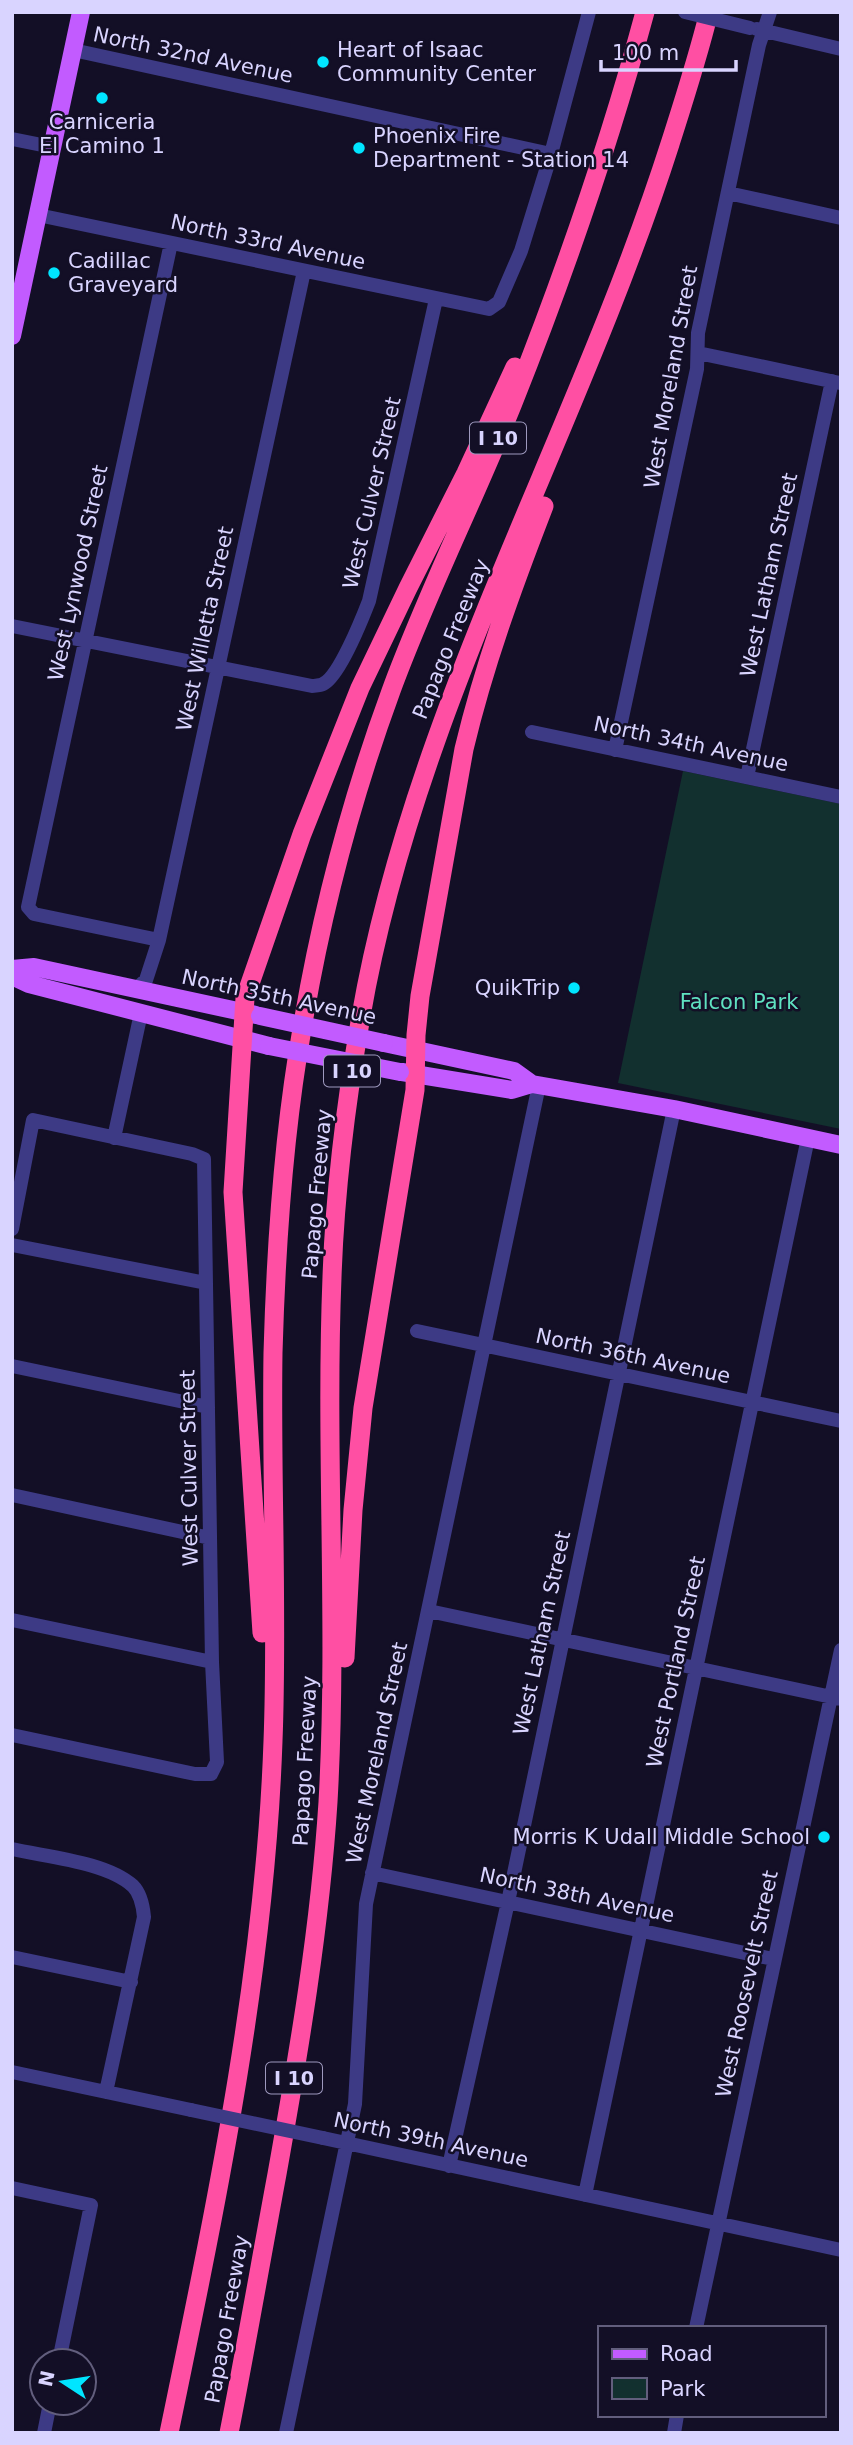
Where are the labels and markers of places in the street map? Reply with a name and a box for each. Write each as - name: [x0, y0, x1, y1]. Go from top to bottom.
- place label: Heart of Isaac Community Center: [337, 38, 536, 86]
- marker: Heart of Isaac Community Center: [315, 54, 331, 70]
- marker: Carniceria El Camino 1: [94, 90, 110, 106]
- place label: Carniceria El Camino 1: [39, 110, 165, 158]
- place label: Phoenix Fire Department - Station 14: [373, 124, 629, 172]
- marker: Phoenix Fire Department - Station 14: [351, 140, 367, 156]
- place label: Cadillac Graveyard: [68, 249, 178, 297]
- marker: Cadillac Graveyard: [46, 265, 62, 281]
- place label: QuikTrip: [475, 976, 560, 1000]
- marker: QuikTrip: [566, 980, 582, 996]
- place label: Morris K Udall Middle School: [513, 1825, 810, 1849]
- marker: Morris K Udall Middle School: [816, 1829, 832, 1845]

